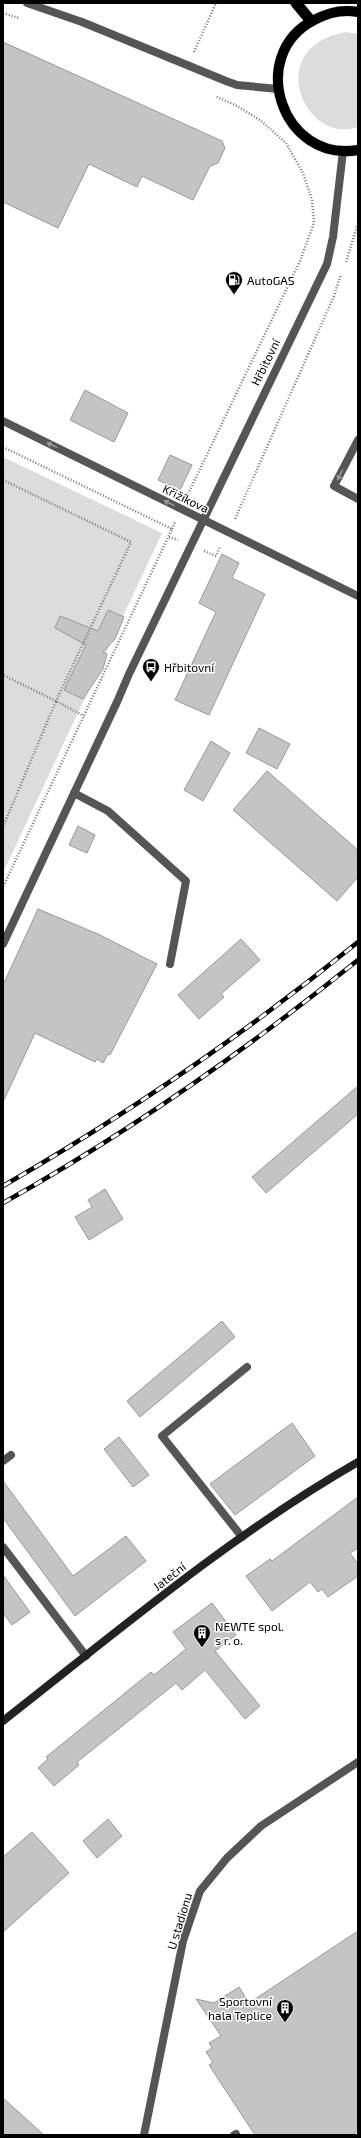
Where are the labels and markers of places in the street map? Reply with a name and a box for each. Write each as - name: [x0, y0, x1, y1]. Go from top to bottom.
- fuel station icon: AutoGAS: [224, 270, 244, 295]
- place label: AutoGAS: [247, 273, 295, 287]
- bus stop icon: Hřbitovní: [141, 657, 161, 682]
- place label: Hřbitovní: [164, 660, 215, 674]
- place label: NEWTE spol. s r. o.: [215, 1619, 284, 1647]
- building icon: NEWTE spol. s r. o.: [192, 1623, 212, 1648]
- place label: Sportovní hala Teplice: [208, 1994, 273, 2022]
- building icon: Sportovní hala Teplice: [275, 1998, 295, 2023]

